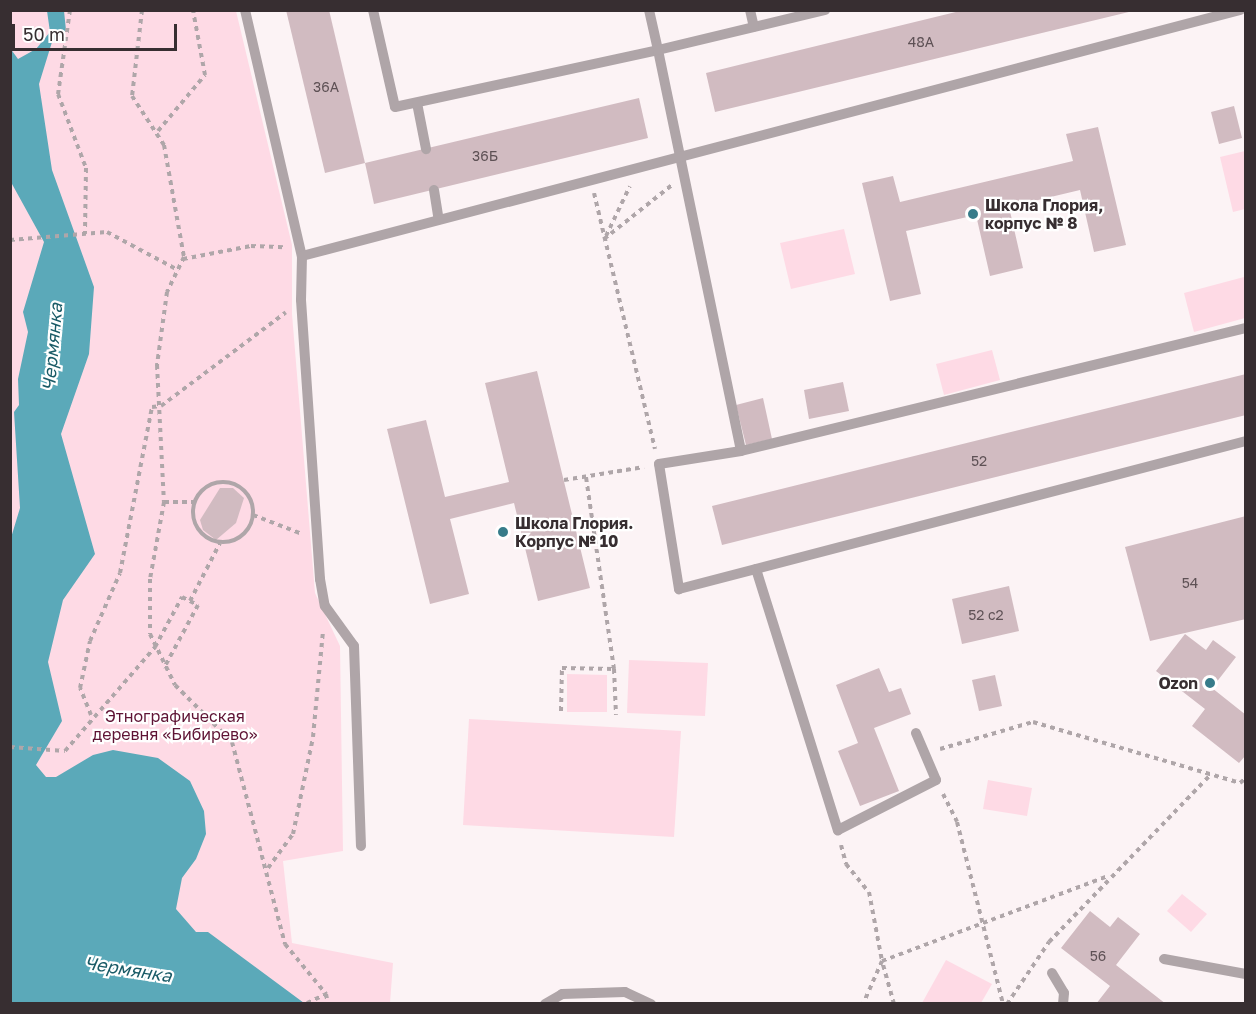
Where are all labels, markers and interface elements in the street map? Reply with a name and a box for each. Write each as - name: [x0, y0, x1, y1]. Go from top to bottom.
- scale bar: [15, 12, 180, 50]
- text: 50 m: [23, 23, 65, 45]
- house number: 48А: [908, 34, 934, 50]
- house number: 36А: [313, 79, 339, 95]
- house number: 36Б: [472, 148, 498, 164]
- place label: Школа Глория, корпус № 8: [985, 195, 1103, 233]
- marker: Школа Глория, корпус № 8: [966, 207, 980, 221]
- water label: Чермянка: [37, 302, 67, 392]
- house number: 52: [971, 453, 987, 469]
- place label: Школа Глория. Корпус № 10: [515, 513, 633, 551]
- marker: Школа Глория. Корпус № 10: [496, 525, 510, 539]
- house number: 54: [1182, 575, 1198, 591]
- house number: 52 с2: [968, 607, 1004, 623]
- place label: Ozon: [1158, 673, 1198, 693]
- marker: Ozon: [1203, 676, 1217, 690]
- park label: Этнографическая деревня «Бибирево»: [92, 706, 258, 744]
- house number: 56: [1090, 948, 1106, 964]
- water label: Чермянка: [83, 951, 173, 987]

